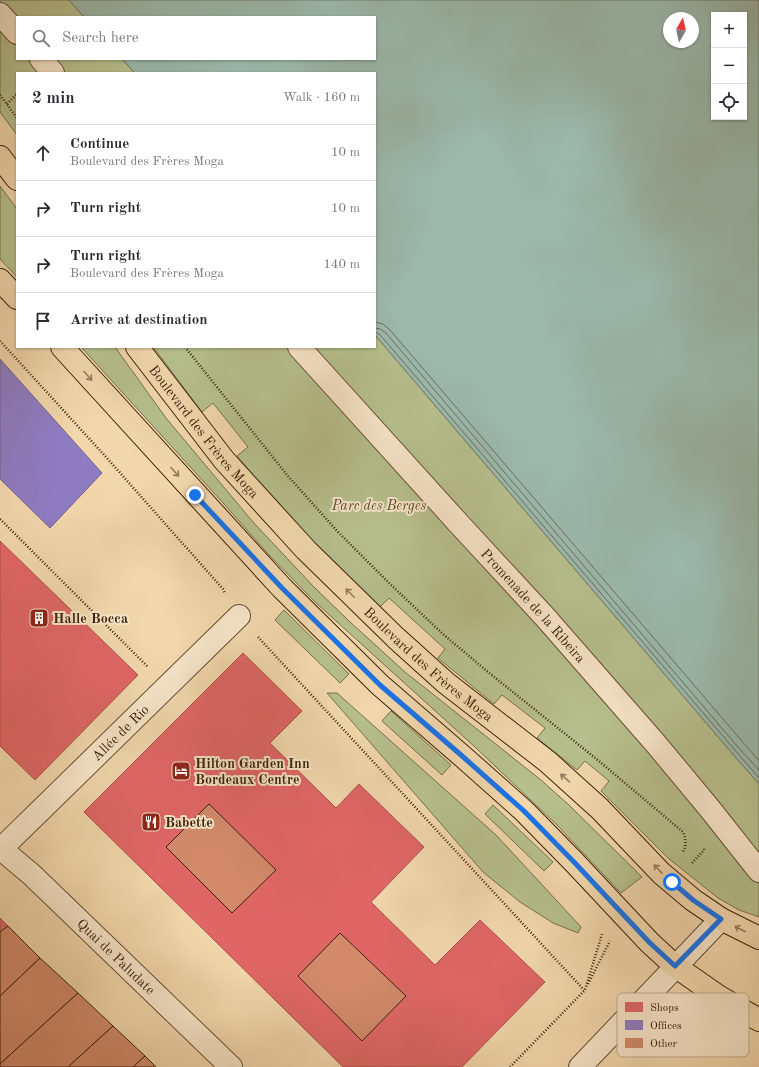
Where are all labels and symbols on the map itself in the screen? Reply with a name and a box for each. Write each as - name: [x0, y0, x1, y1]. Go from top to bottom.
- north arrow: [663, 12, 699, 48]
- street label: Boulevard des Frères Moga: [146, 363, 261, 501]
- one-way arrow: [83, 371, 93, 381]
- one-way arrow: [170, 467, 180, 477]
- route end: [186, 486, 204, 504]
- park label: Parc des Berges: [331, 499, 426, 514]
- street label: Promenade de la Ribeira: [478, 547, 588, 666]
- one-way arrow: [345, 588, 355, 598]
- street label: Boulevard des Frères Moga: [361, 605, 495, 725]
- building icon: Halle Bocca: [28, 607, 50, 629]
- place label: Halle Bocca: [53, 612, 128, 626]
- street label: Allée de Rio: [90, 702, 152, 764]
- place label: Hilton Garden Inn Bordeaux Centre: [195, 757, 310, 787]
- hotel icon: Hilton Garden Inn Bordeaux Centre: [170, 760, 192, 782]
- one-way arrow: [560, 773, 571, 782]
- restaurant icon: Babette: [140, 811, 162, 833]
- place label: Babette: [165, 816, 213, 830]
- one-way arrow: [653, 864, 663, 874]
- route start: [663, 873, 681, 891]
- street label: Quai de Paludate: [74, 916, 157, 998]
- one-way arrow: [734, 924, 746, 932]
- legend: [617, 993, 749, 1057]
- text: Shops: [650, 1003, 679, 1014]
- text: Offices: [650, 1021, 682, 1032]
- text: Other: [650, 1039, 678, 1050]

